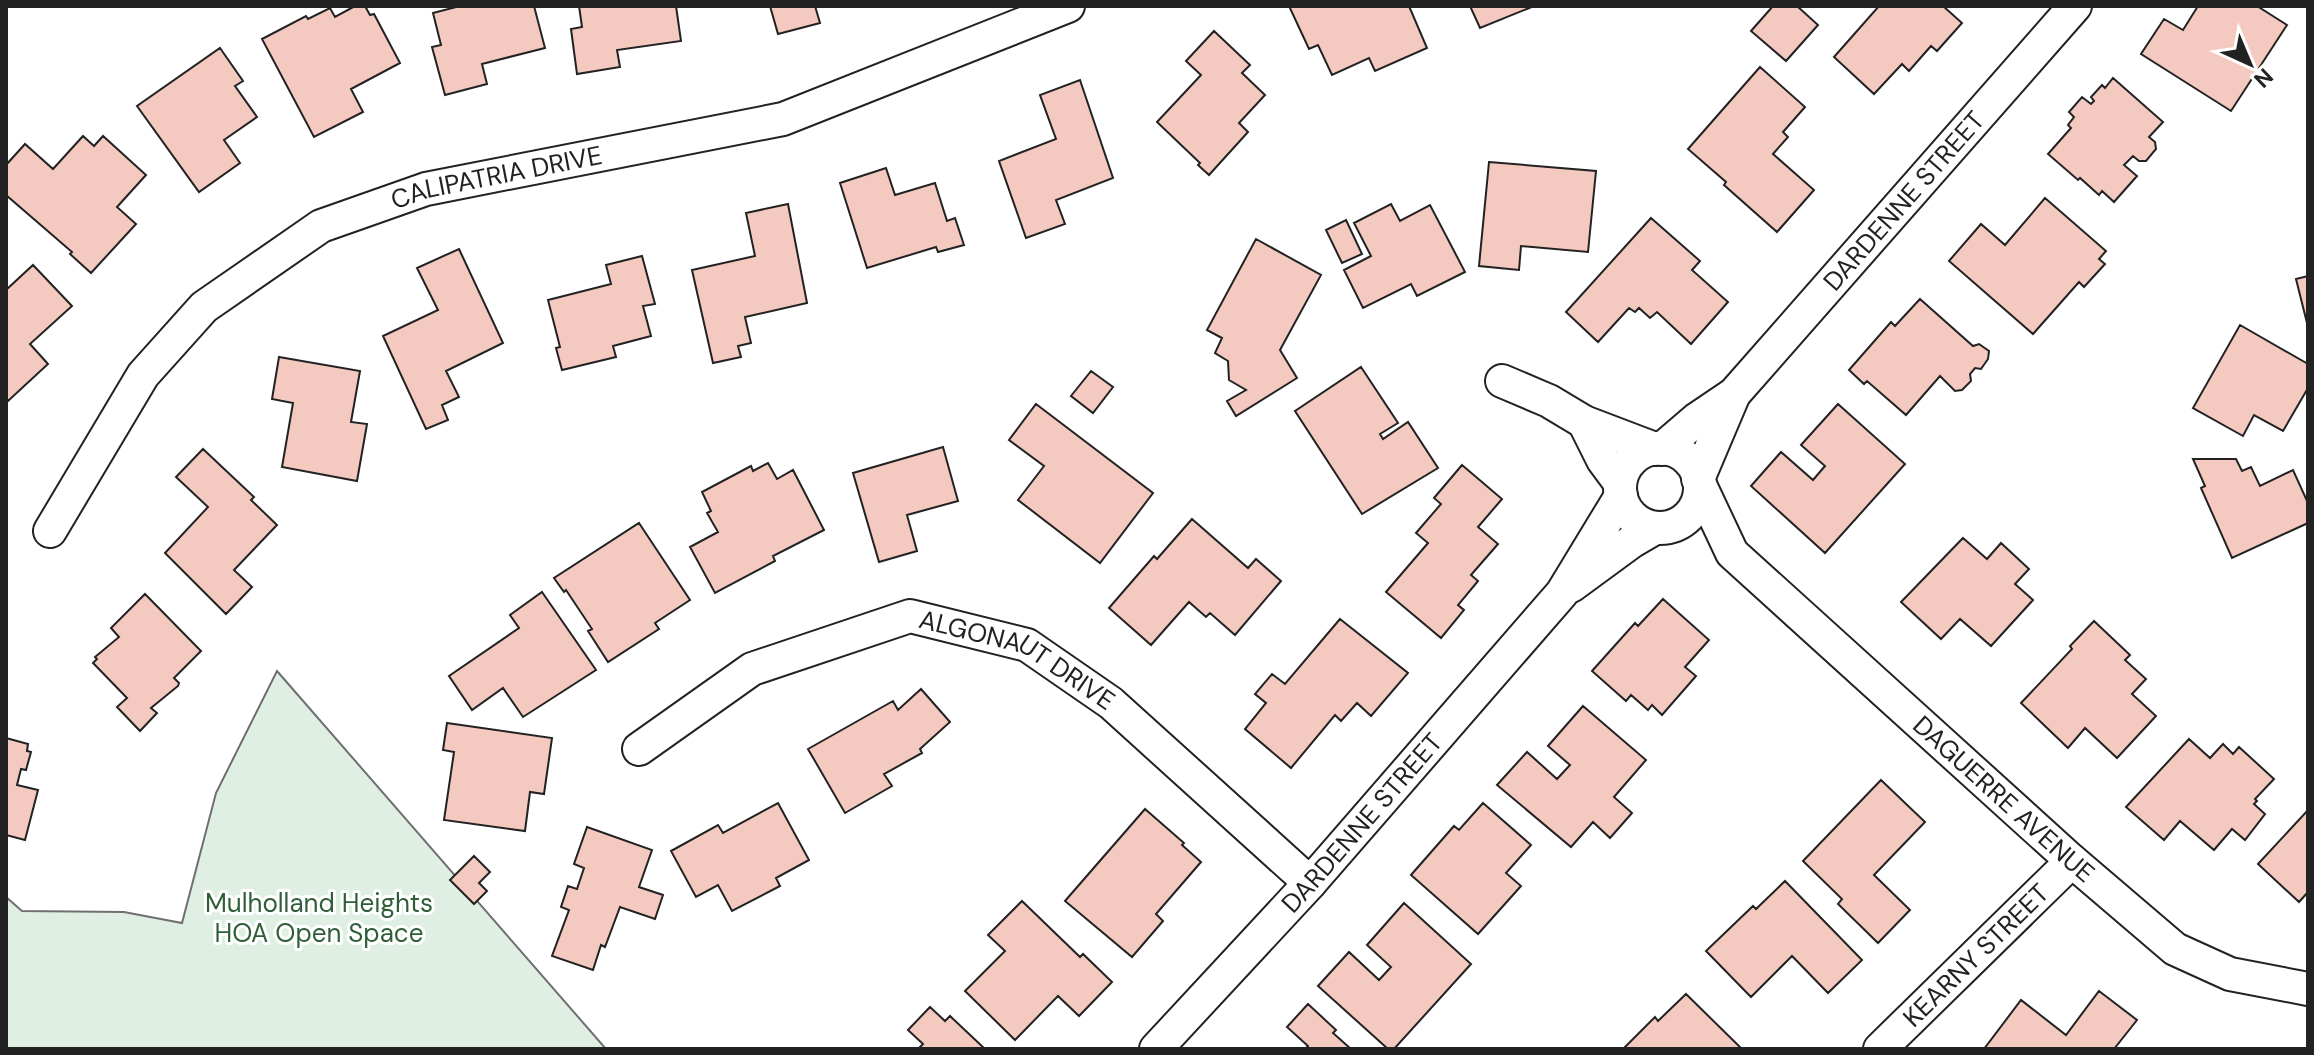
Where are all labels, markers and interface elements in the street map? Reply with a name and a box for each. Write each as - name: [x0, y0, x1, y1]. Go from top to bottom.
- north arrow: [2210, 24, 2290, 104]
- text: N: [2248, 62, 2279, 94]
- street label: DARDENNE STREET: [1816, 104, 1992, 298]
- street label: CALIPATRIA DRIVE: [386, 138, 605, 217]
- street label: ALGONAUT DRIVE: [916, 602, 1122, 718]
- street label: DAGUERRE AVENUE: [1906, 708, 2102, 890]
- street label: DARDENNE STREET: [1274, 726, 1450, 920]
- street label: KEARNY STREET: [1896, 876, 2056, 1034]
- park label: Mulholland Heights HOA Open Space: [205, 886, 433, 950]

